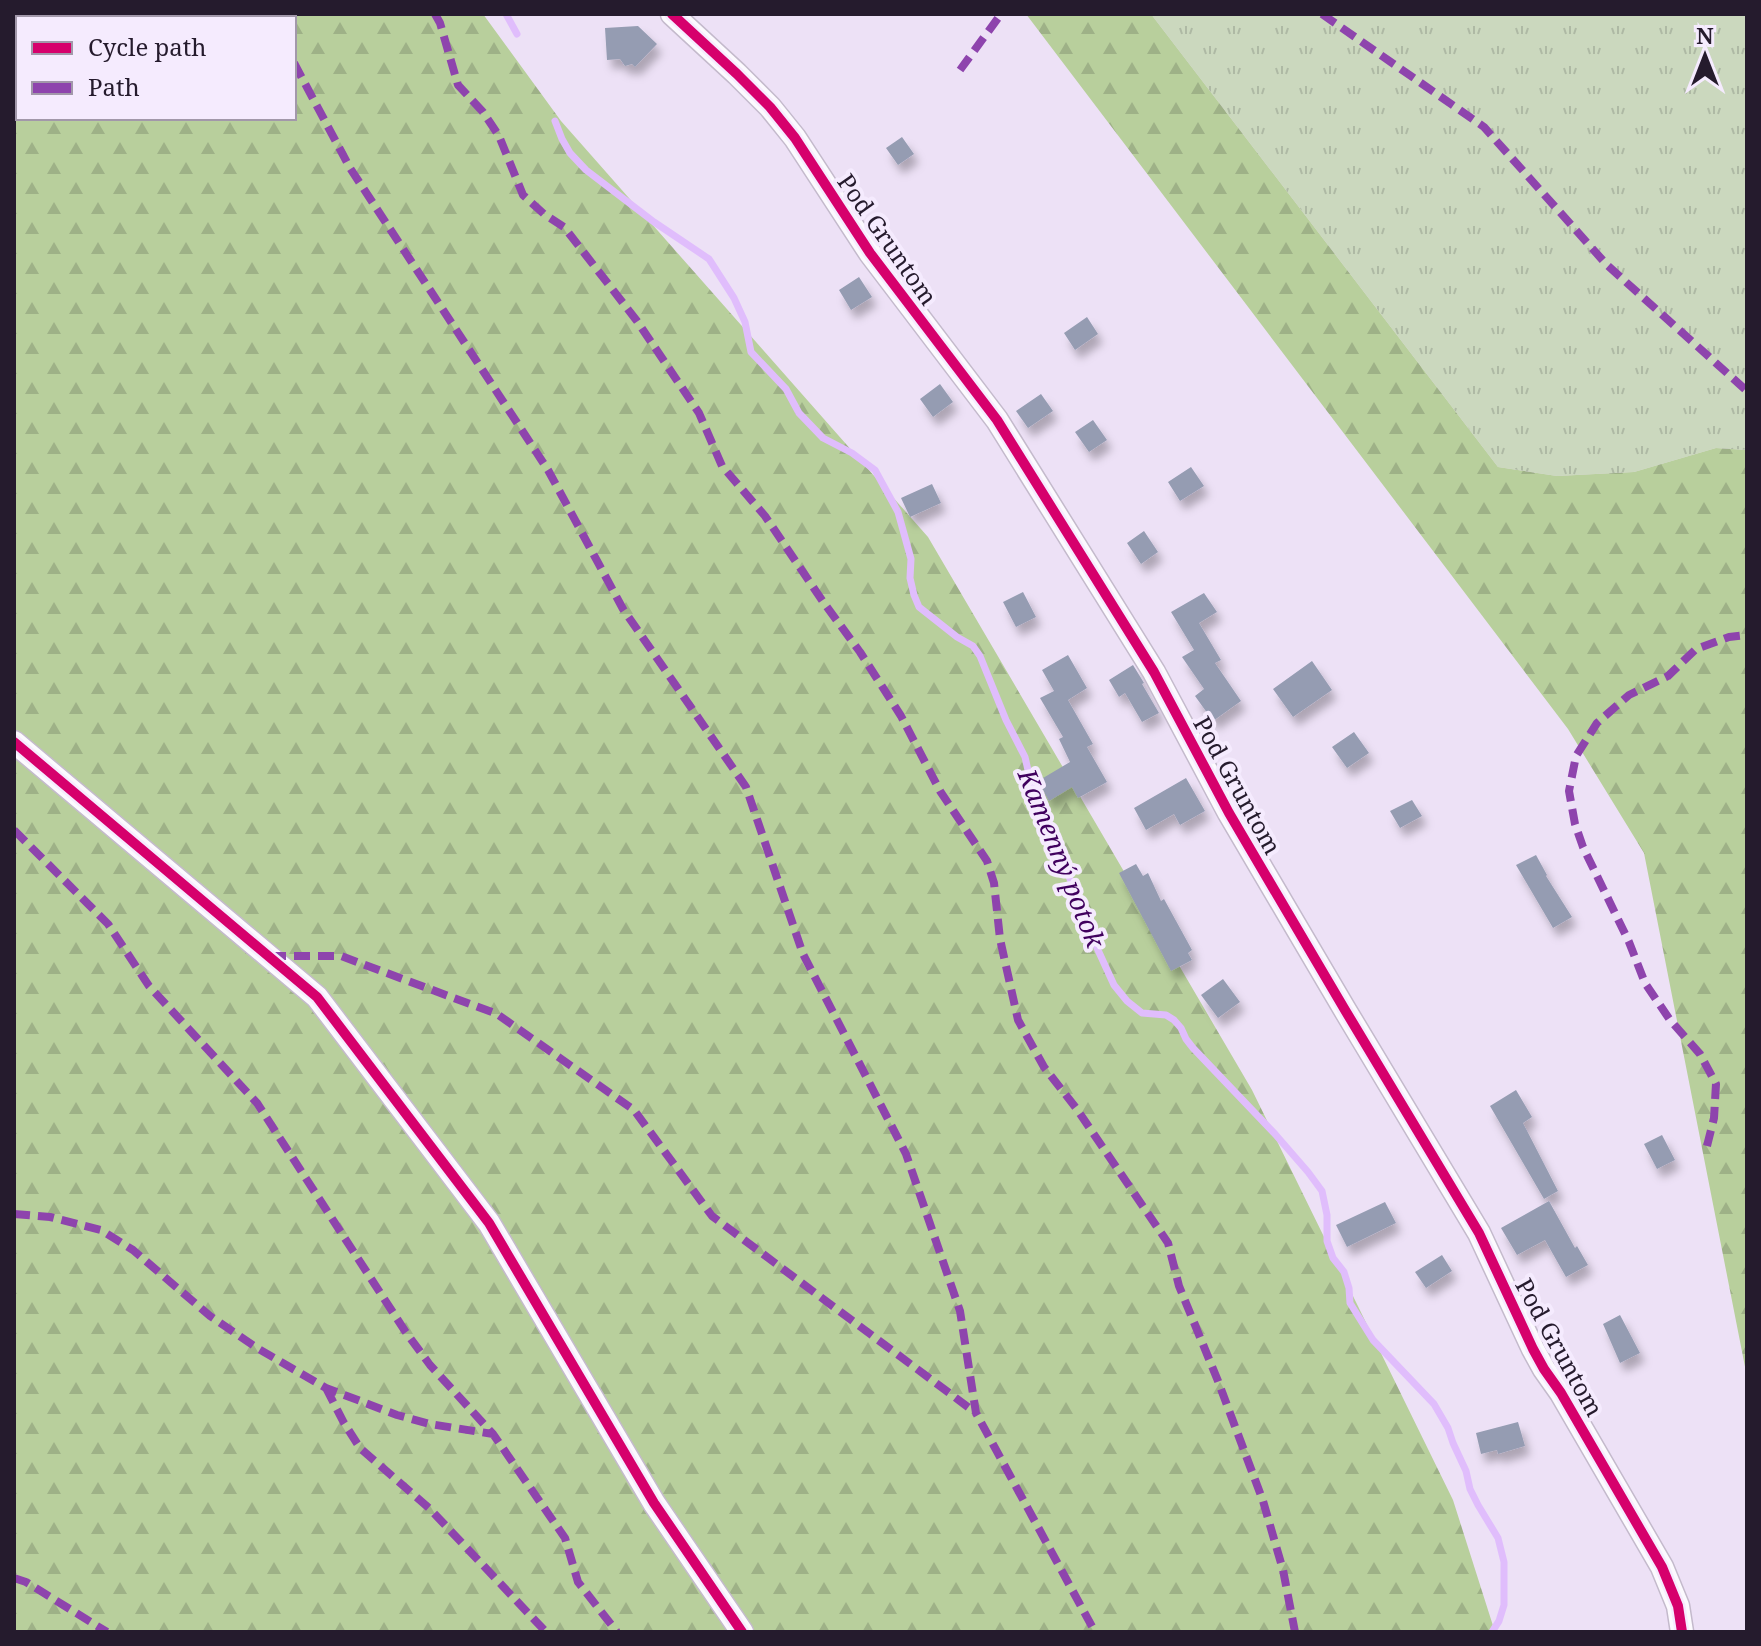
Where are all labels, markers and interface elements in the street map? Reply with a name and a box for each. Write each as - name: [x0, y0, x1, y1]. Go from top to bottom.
- legend: [16, 16, 296, 120]
- north arrow: [1665, 16, 1745, 96]
- text: N: [1696, 20, 1714, 50]
- text: Cycle path: [88, 30, 207, 63]
- text: Path: [88, 70, 140, 103]
- street label: Pod Gruntom: [830, 167, 946, 312]
- street label: Pod Gruntom: [1186, 710, 1290, 860]
- water label: Kamenný potok: [1009, 762, 1115, 954]
- street label: Pod Gruntom: [1508, 1272, 1612, 1422]

